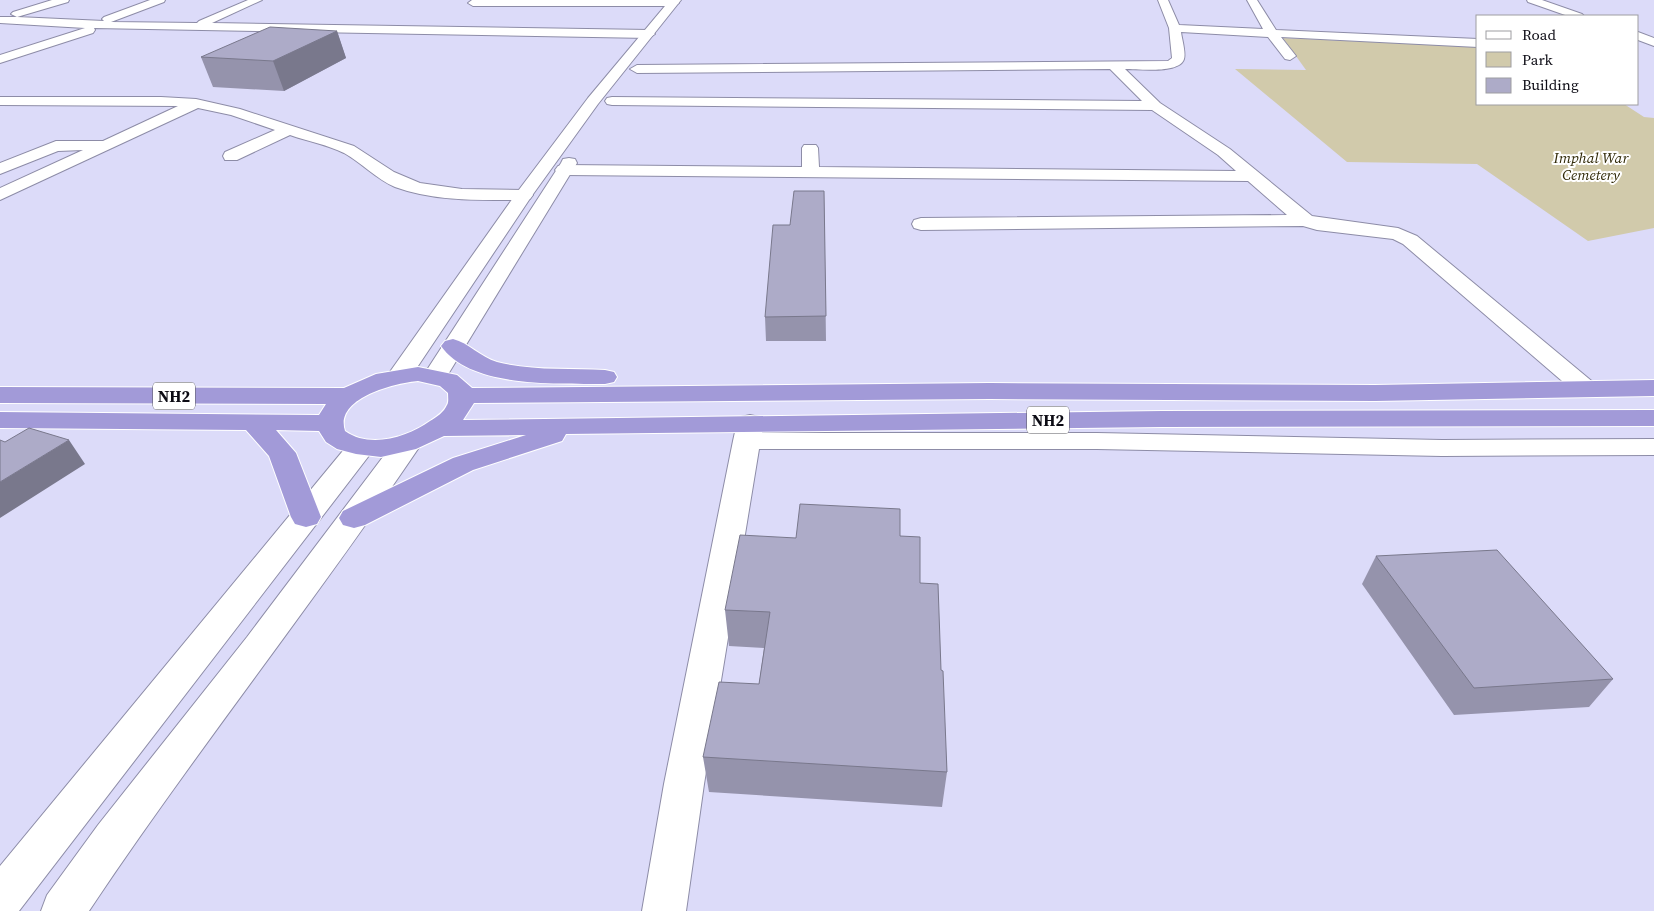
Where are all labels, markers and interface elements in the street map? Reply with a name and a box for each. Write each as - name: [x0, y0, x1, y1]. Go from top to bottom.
- legend: [1476, 15, 1639, 105]
- text: Road: [1522, 24, 1556, 45]
- text: Park: [1522, 49, 1554, 70]
- text: Building: [1522, 74, 1579, 95]
- park label: Imphal War Cemetery: [1553, 147, 1629, 185]
- road number: NH2: [153, 382, 195, 410]
- road number: NH2: [1027, 406, 1069, 434]

